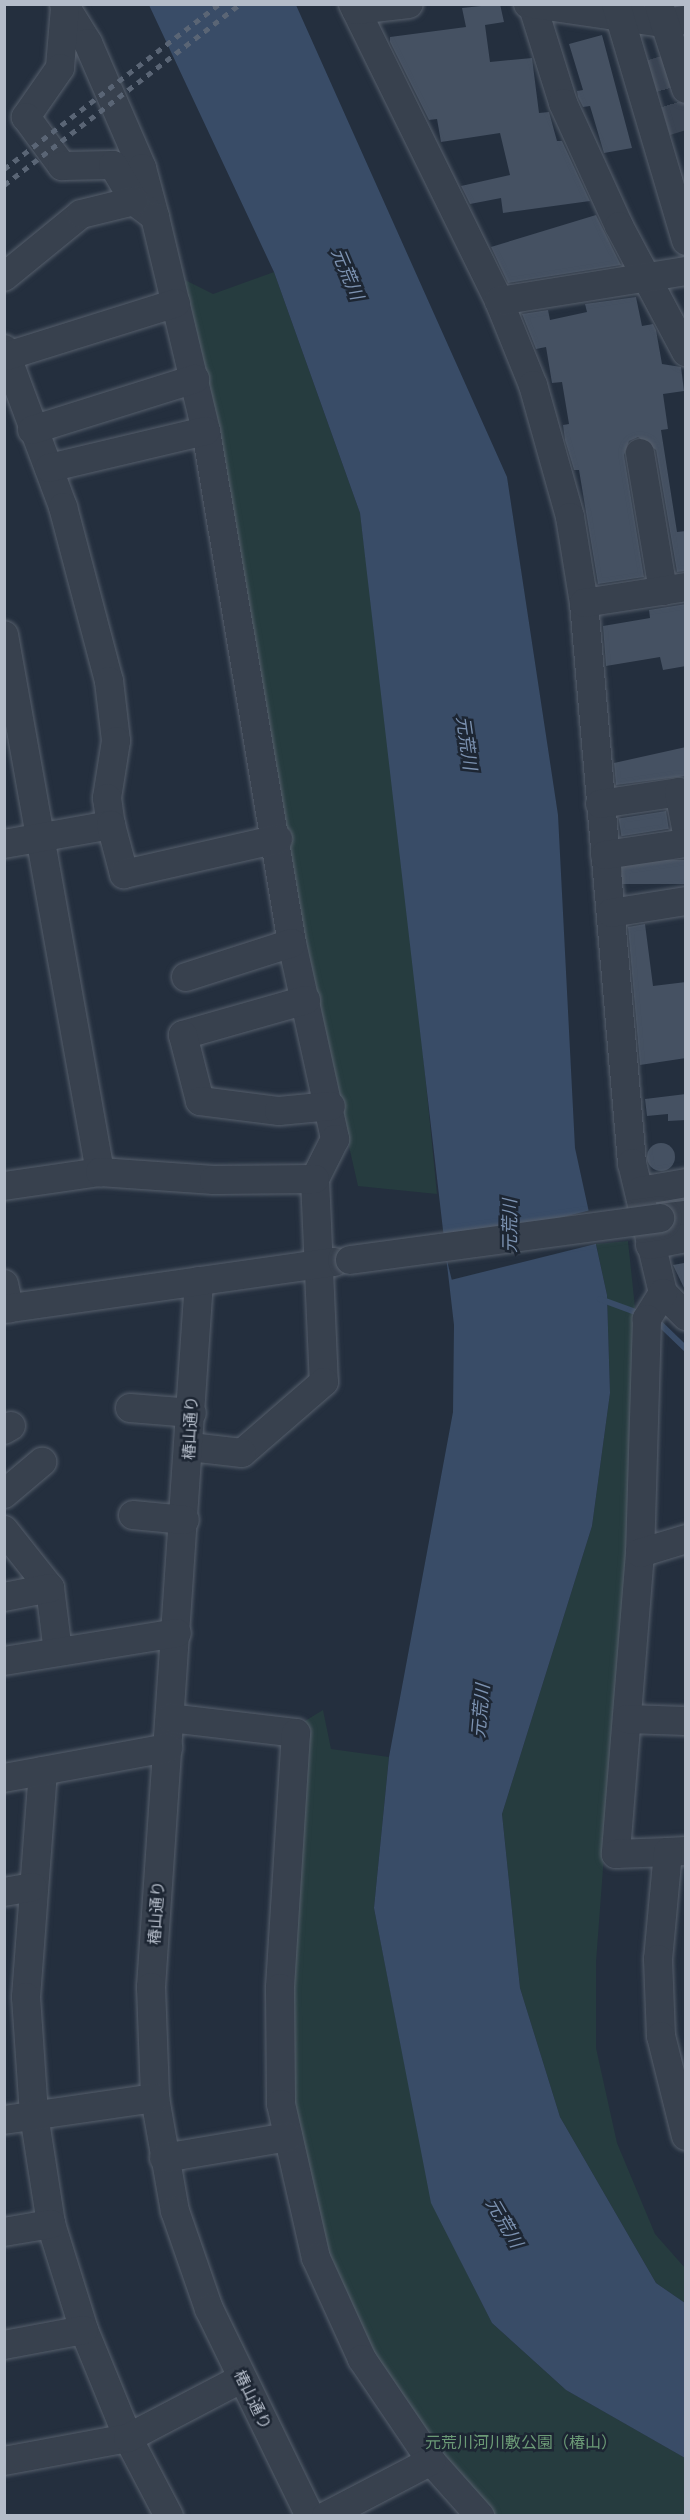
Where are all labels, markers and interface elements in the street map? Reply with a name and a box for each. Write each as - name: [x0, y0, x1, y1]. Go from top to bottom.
- water label: 元荒川: [327, 245, 367, 303]
- water label: 元荒川: [452, 715, 480, 771]
- water label: 元荒川: [499, 1199, 521, 1253]
- street label: 椿山通り: [180, 1396, 202, 1460]
- water label: 元荒川: [468, 1683, 494, 1739]
- street label: 椿山通り: [145, 1880, 169, 1946]
- water label: 元荒川: [481, 2194, 527, 2252]
- street label: 椿山通り: [229, 2367, 275, 2433]
- park label: 元荒川河川敷公園（椿山）: [425, 2433, 617, 2453]

